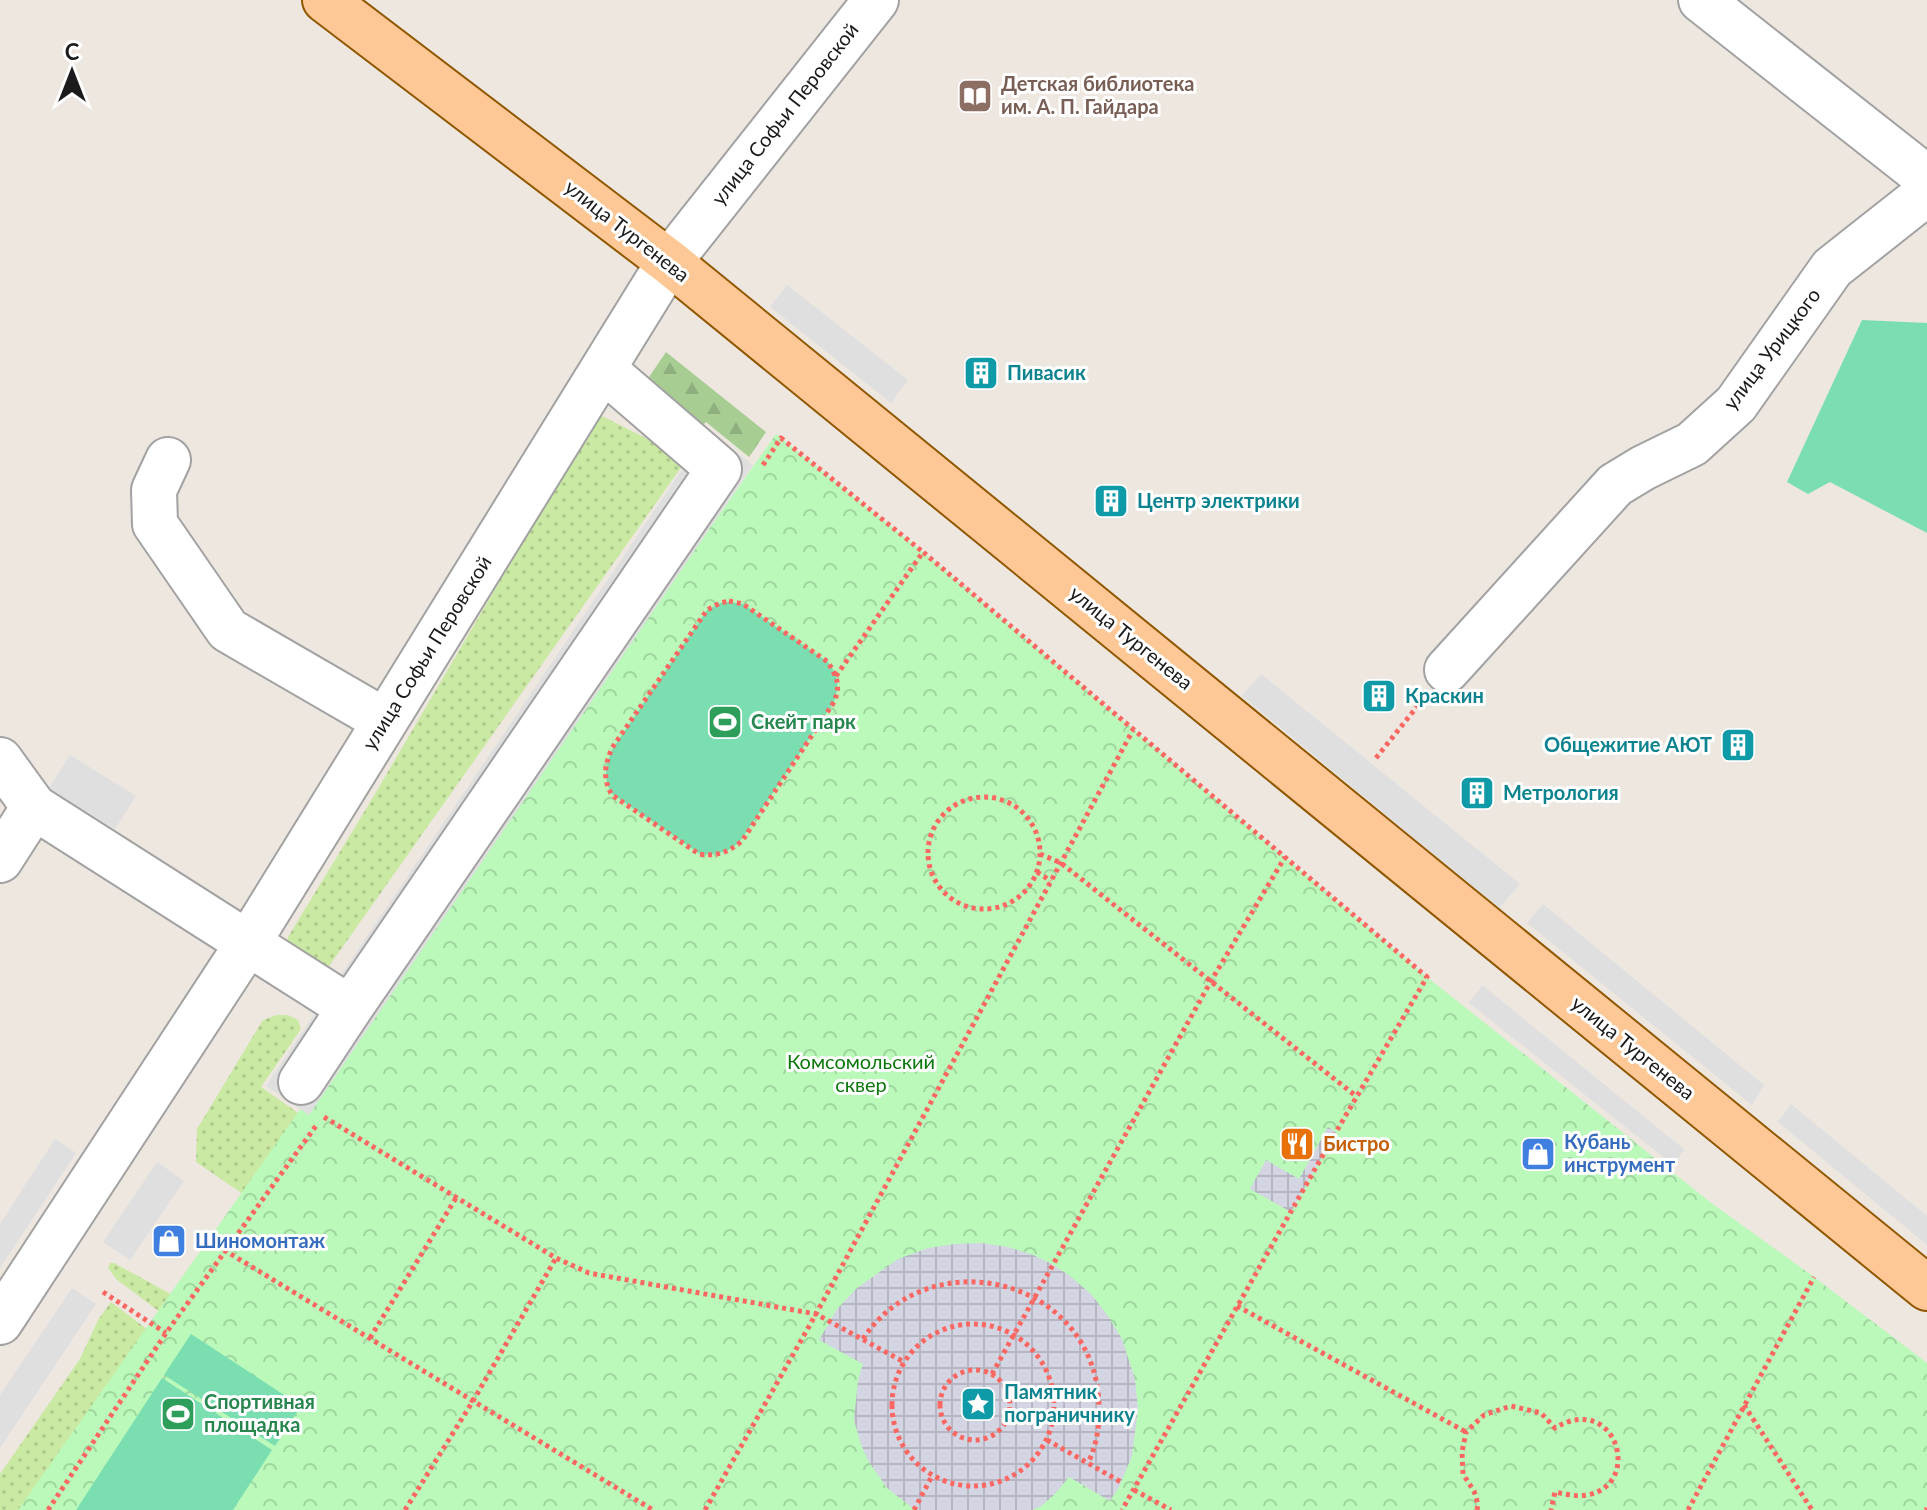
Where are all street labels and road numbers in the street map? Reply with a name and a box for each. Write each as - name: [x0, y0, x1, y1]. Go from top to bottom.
- street label: улица Софьи Перовской: [706, 18, 863, 209]
- street label: улица Тургенева: [561, 174, 695, 286]
- street label: улица Урицкого: [1718, 283, 1825, 414]
- street label: улица Софьи Перовской: [357, 551, 496, 754]
- street label: улица Тургенева: [1065, 580, 1198, 694]
- street label: улица Тургенева: [1567, 990, 1700, 1104]

